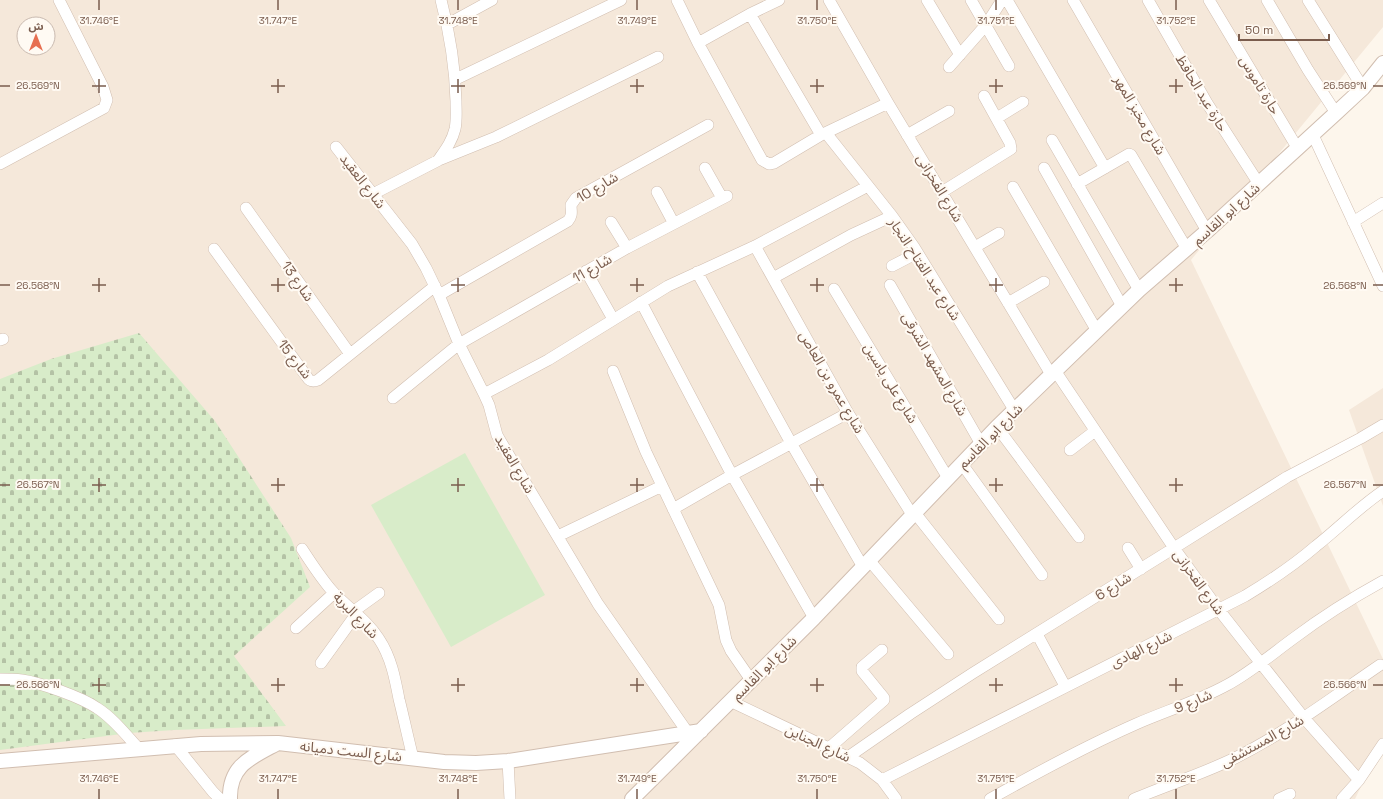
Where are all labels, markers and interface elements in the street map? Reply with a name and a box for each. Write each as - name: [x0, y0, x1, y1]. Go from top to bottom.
- text: 31.746°E: [79, 14, 119, 27]
- text: 31.747°E: [259, 14, 298, 27]
- text: 31.748°E: [438, 14, 478, 27]
- text: 31.749°E: [617, 14, 657, 27]
- text: 31.750°E: [797, 14, 837, 27]
- text: 31.751°E: [977, 14, 1015, 27]
- text: 31.752°E: [1156, 14, 1196, 27]
- north arrow: [16, 16, 56, 56]
- scale bar: [1239, 16, 1329, 42]
- text: ش: [28, 19, 44, 33]
- text: 50 m: [1245, 22, 1273, 38]
- street label: حارة عبد الحافظ: [1172, 51, 1232, 135]
- street label: حارة تاموس: [1235, 52, 1285, 118]
- street label: شارع مخبز المهر: [1108, 71, 1170, 159]
- text: 26.569°N: [16, 79, 60, 92]
- text: 26.569°N: [1323, 79, 1367, 92]
- street label: شارع العقيد: [334, 150, 390, 213]
- street label: شارع الفخرانى: [911, 151, 967, 226]
- street label: شارع 10: [573, 168, 622, 208]
- street label: شارع ابو القاسم: [1188, 179, 1265, 251]
- street label: شارع عبد الفتاح النجار: [883, 213, 965, 325]
- street label: شارع 11: [569, 250, 616, 288]
- street label: شارع 13: [276, 257, 318, 306]
- text: 26.568°N: [16, 279, 60, 292]
- text: 26.568°N: [1323, 279, 1367, 292]
- street label: شارع المشهد الشرقى: [896, 309, 972, 420]
- street label: شارع عمرو بن العاص: [794, 327, 869, 438]
- street label: شارع 15: [272, 336, 316, 384]
- street label: شارع على ياسين: [858, 339, 922, 428]
- street label: شارع ابو القاسم: [954, 400, 1028, 474]
- street label: شارع العقيد: [489, 431, 539, 498]
- text: 26.567°N: [17, 478, 59, 491]
- text: 26.567°N: [1324, 478, 1366, 491]
- street label: شارع الفخرانى: [1168, 546, 1229, 619]
- street label: شارع 6: [1091, 568, 1136, 606]
- street label: شارع البربة: [328, 588, 383, 644]
- street label: شارع الهادى: [1107, 626, 1176, 673]
- street label: شارع ابو القاسم: [728, 632, 802, 706]
- text: 26.566°N: [16, 678, 60, 691]
- text: 26.566°N: [1323, 678, 1367, 691]
- street label: شارع 9: [1171, 685, 1215, 719]
- street label: شارع المستشفى: [1217, 711, 1308, 773]
- street label: شارع الجناين: [782, 720, 854, 768]
- street label: شارع الست دميانه: [299, 737, 403, 767]
- text: 31.746°E: [79, 772, 119, 785]
- text: 31.747°E: [259, 772, 298, 785]
- text: 31.748°E: [438, 772, 478, 785]
- text: 31.749°E: [617, 772, 657, 785]
- text: 31.750°E: [797, 772, 837, 785]
- text: 31.751°E: [977, 772, 1015, 785]
- text: 31.752°E: [1156, 772, 1196, 785]

